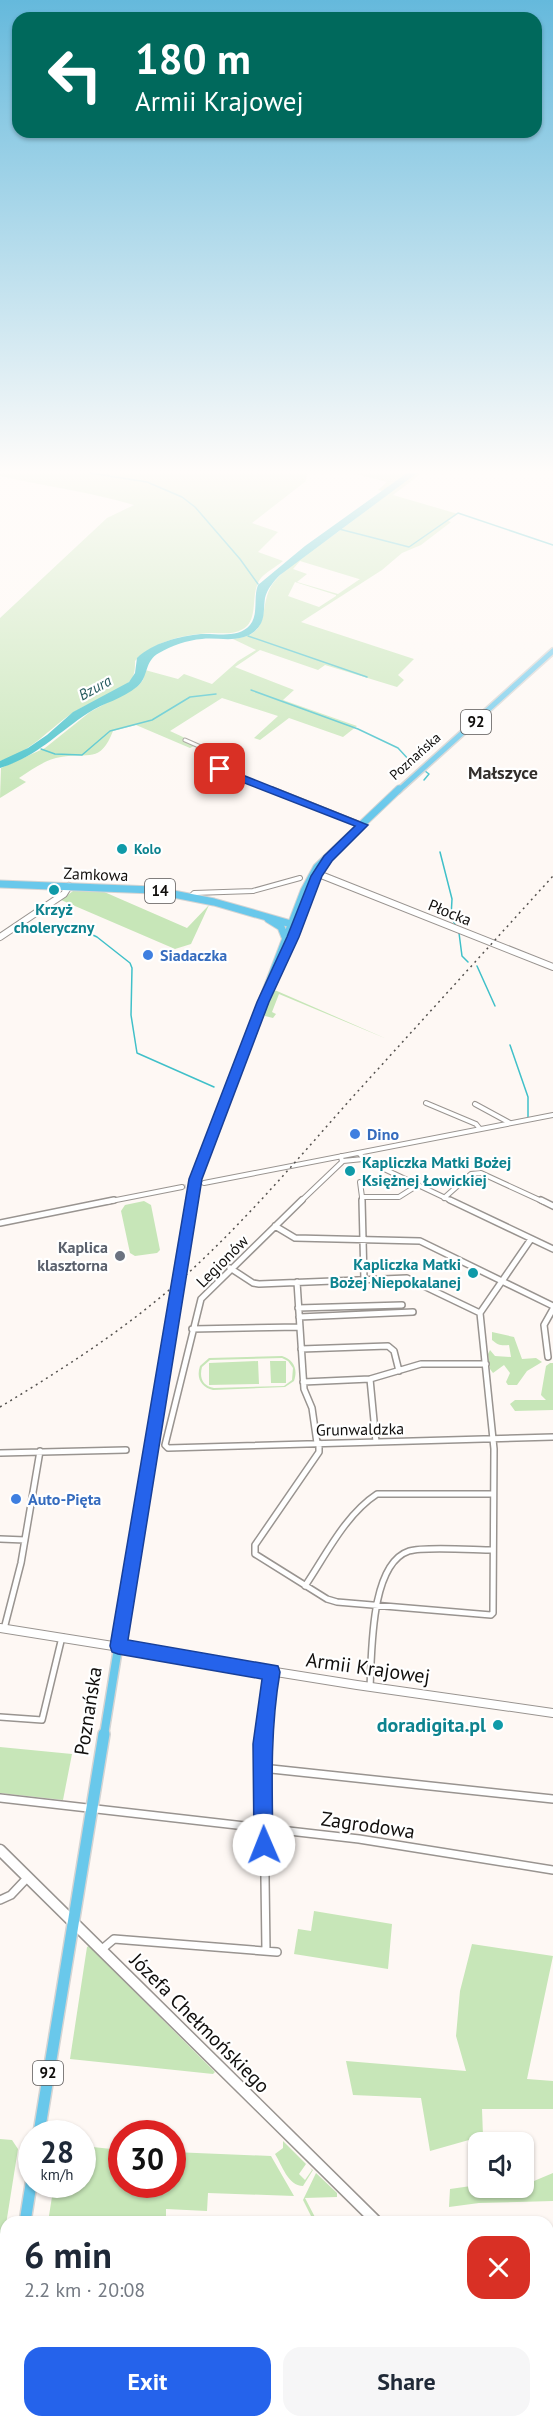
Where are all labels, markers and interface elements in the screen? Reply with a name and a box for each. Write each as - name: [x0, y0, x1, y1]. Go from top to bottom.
- text: 180 m: [135, 31, 251, 86]
- icon: left: [36, 36, 114, 114]
- text: Armii Krajowej: [135, 84, 304, 118]
- water label: Bzura: [75, 671, 115, 704]
- road number: 92: [461, 710, 491, 734]
- street label: Poznańska: [386, 728, 444, 784]
- pin: [194, 743, 245, 794]
- icon: arrive: [203, 752, 236, 785]
- district label: Małszyce: [468, 761, 538, 784]
- place label: Kolo: [134, 840, 162, 858]
- marker: Kolo: [115, 842, 129, 856]
- street label: Zamkowa: [63, 863, 129, 885]
- road number: 14: [145, 879, 175, 903]
- marker: Krzyż choleryczny: [47, 883, 61, 897]
- street label: Płocka: [425, 894, 475, 930]
- place label: Krzyż choleryczny: [14, 899, 95, 937]
- place label: Siadaczka: [160, 945, 227, 965]
- marker: Siadaczka: [141, 948, 155, 962]
- place label: Dino: [367, 1124, 399, 1144]
- marker: Dino: [348, 1127, 362, 1141]
- place label: Kapliczka Matki Bożej Księżnej Łowickiej: [362, 1152, 511, 1190]
- marker: Kapliczka Matki Bożej Księżnej Łowickiej: [343, 1164, 357, 1178]
- street label: Legionów: [192, 1231, 252, 1291]
- place label: Kaplica klasztorna: [37, 1237, 108, 1275]
- marker: Kaplica klasztorna: [113, 1249, 127, 1263]
- place label: Kapliczka Matki Bożej Niepokalanej: [330, 1254, 461, 1292]
- marker: Kapliczka Matki Bożej Niepokalanej: [466, 1266, 480, 1280]
- street label: Grunwaldzka: [316, 1418, 404, 1440]
- place label: Auto-Pięta: [28, 1489, 101, 1509]
- marker: Auto-Pięta: [9, 1492, 23, 1506]
- street label: Armii Krajowej: [304, 1646, 432, 1690]
- street label: Poznańska: [68, 1665, 108, 1757]
- place label: doradigita.pl: [377, 1712, 486, 1738]
- marker: doradigita.pl: [491, 1718, 505, 1732]
- street label: Zagrodowa: [319, 1806, 417, 1844]
- position arrow: [232, 1813, 296, 1877]
- street label: Józefa Chełmońskiego: [124, 1947, 276, 2099]
- road number: 92: [33, 2061, 63, 2085]
- speed limit sign: 30: [108, 2120, 186, 2198]
- text: 28: [40, 2132, 74, 2171]
- map controls: [468, 2132, 534, 2198]
- button: sound: [468, 2132, 534, 2198]
- text: km/h: [41, 2165, 73, 2184]
- text: 6 min: [24, 2231, 112, 2278]
- button: close: [467, 2236, 530, 2299]
- text: 2.2 km · 20:08: [24, 2277, 145, 2303]
- button: Exit: [24, 2347, 271, 2416]
- button: Share: [283, 2347, 530, 2416]

